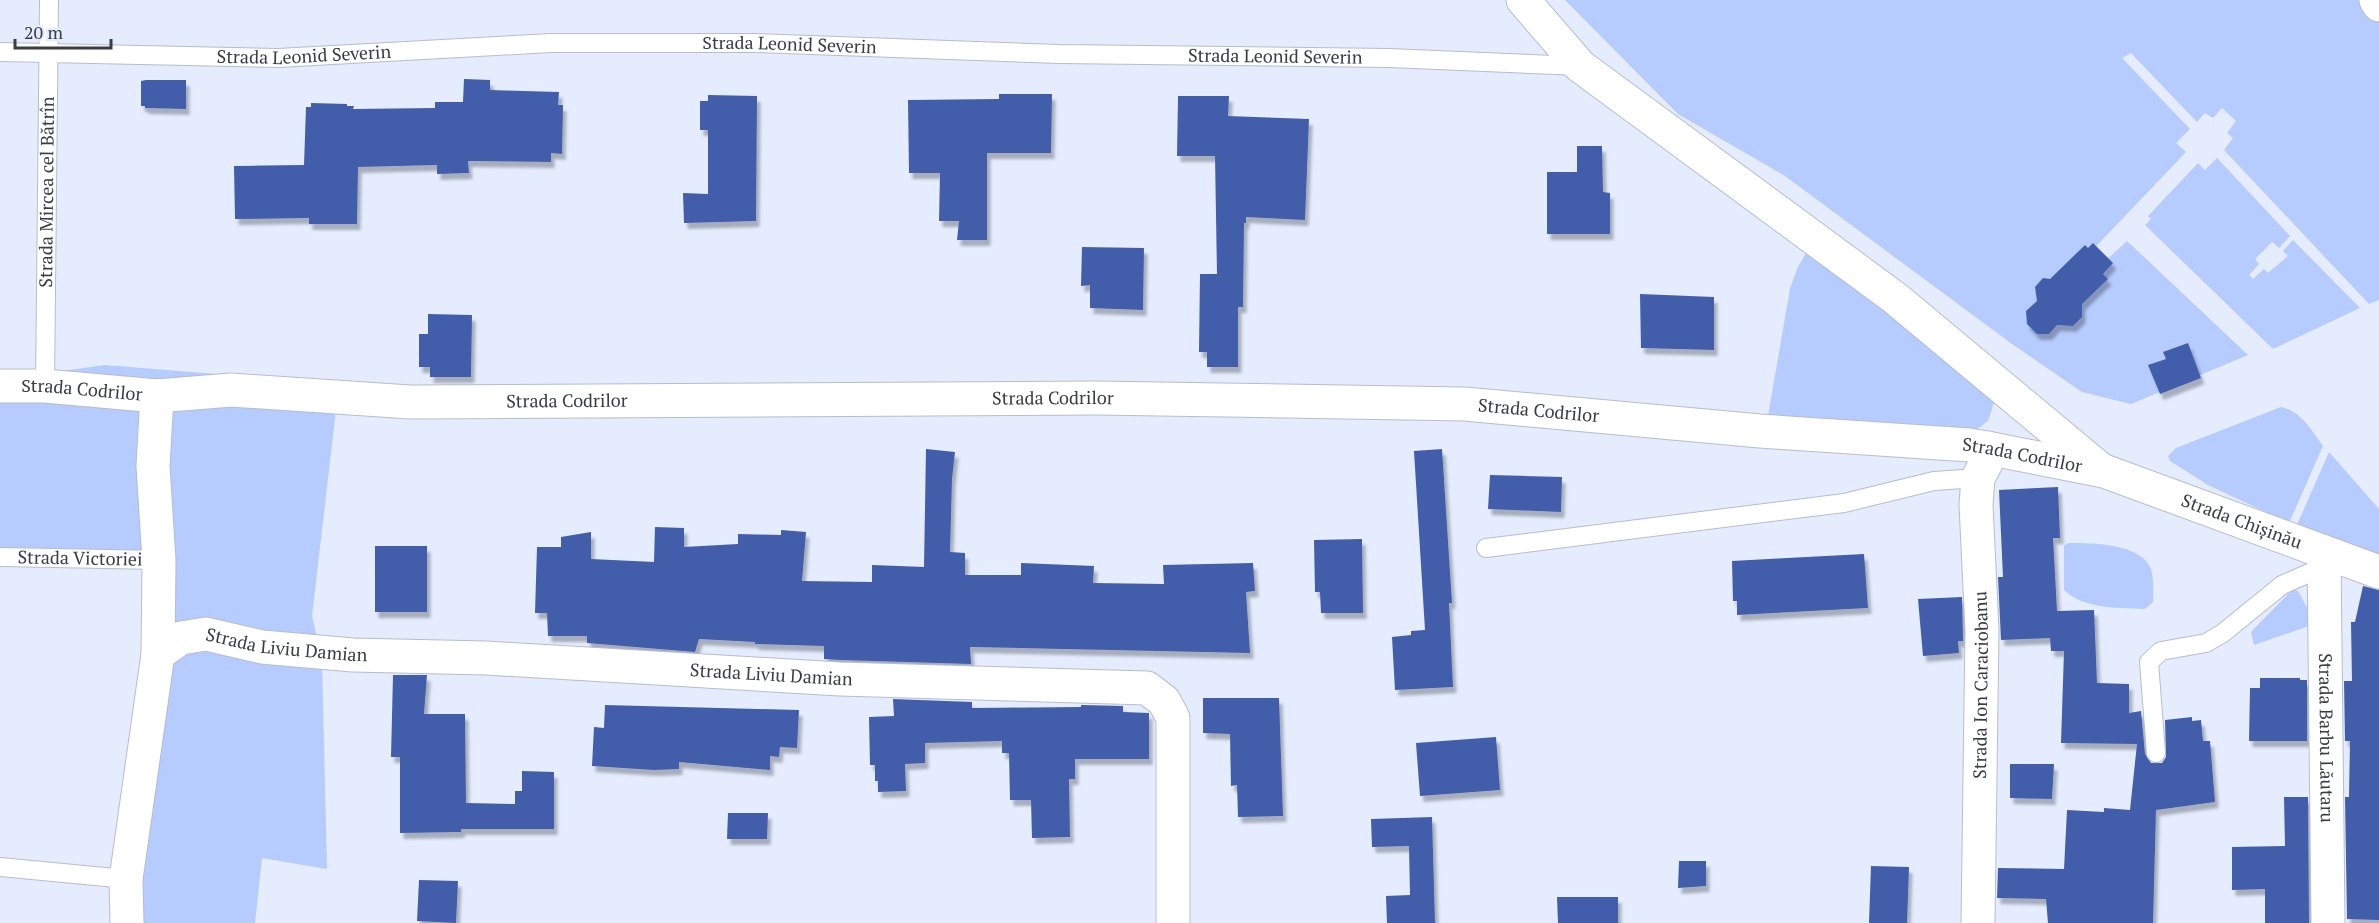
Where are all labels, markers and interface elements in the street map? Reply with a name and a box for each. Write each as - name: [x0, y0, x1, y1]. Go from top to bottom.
- scale bar: [15, 12, 111, 50]
- text: 20 m: [24, 20, 64, 44]
- street label: Strada Leonid Severin: [702, 30, 877, 58]
- street label: Strada Leonid Severin: [216, 39, 392, 69]
- street label: Strada Leonid Severin: [1188, 43, 1363, 69]
- street label: Strada Mircea cel Bătrîn: [33, 96, 59, 288]
- street label: Strada Codrilor: [21, 373, 144, 406]
- street label: Strada Codrilor: [992, 385, 1114, 410]
- street label: Strada Codrilor: [506, 388, 628, 412]
- street label: Strada Codrilor: [1477, 392, 1600, 427]
- street label: Strada Codrilor: [1962, 432, 2084, 477]
- street label: Strada Chișinău: [2178, 488, 2306, 554]
- street label: Strada Victoriei: [17, 544, 143, 571]
- street label: Strada Ion Caraciobanu: [1967, 591, 1993, 779]
- street label: Strada Liviu Damian: [204, 621, 368, 666]
- street label: Strada Barbu Lăutaru: [2314, 653, 2340, 823]
- street label: Strada Liviu Damian: [689, 657, 853, 690]

